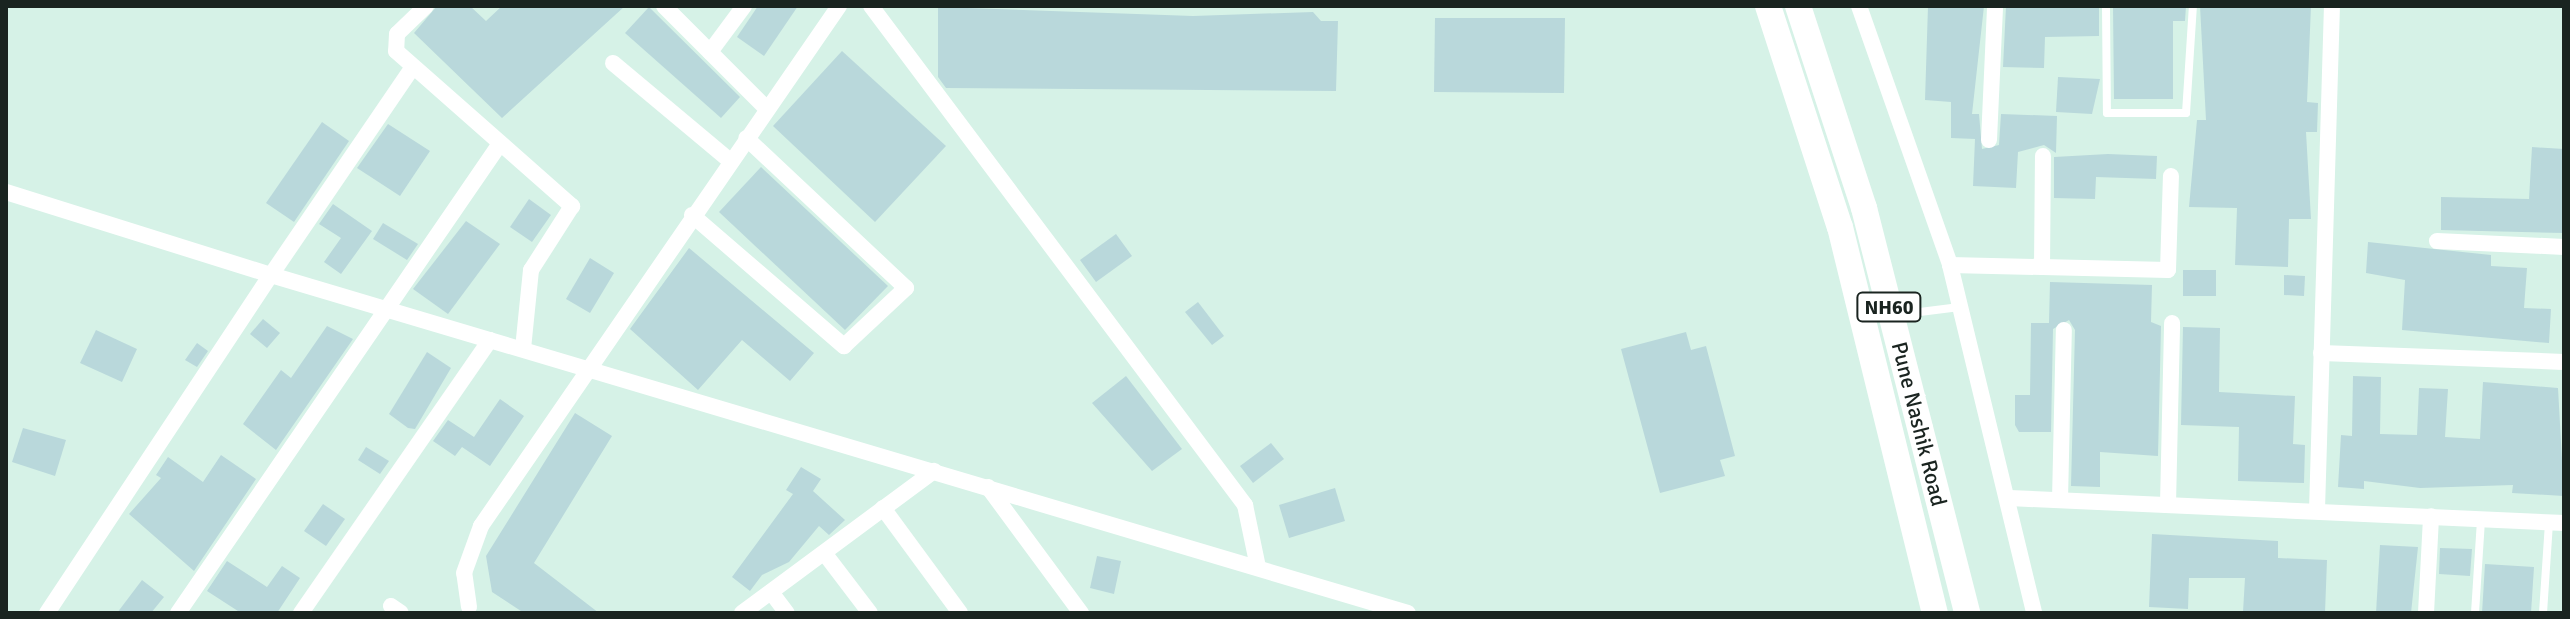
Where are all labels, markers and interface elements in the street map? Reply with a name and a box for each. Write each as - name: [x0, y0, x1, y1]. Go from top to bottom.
- road number: NH60: [1855, 291, 1923, 323]
- street label: Pune Nashik Road: [1886, 339, 1952, 509]

